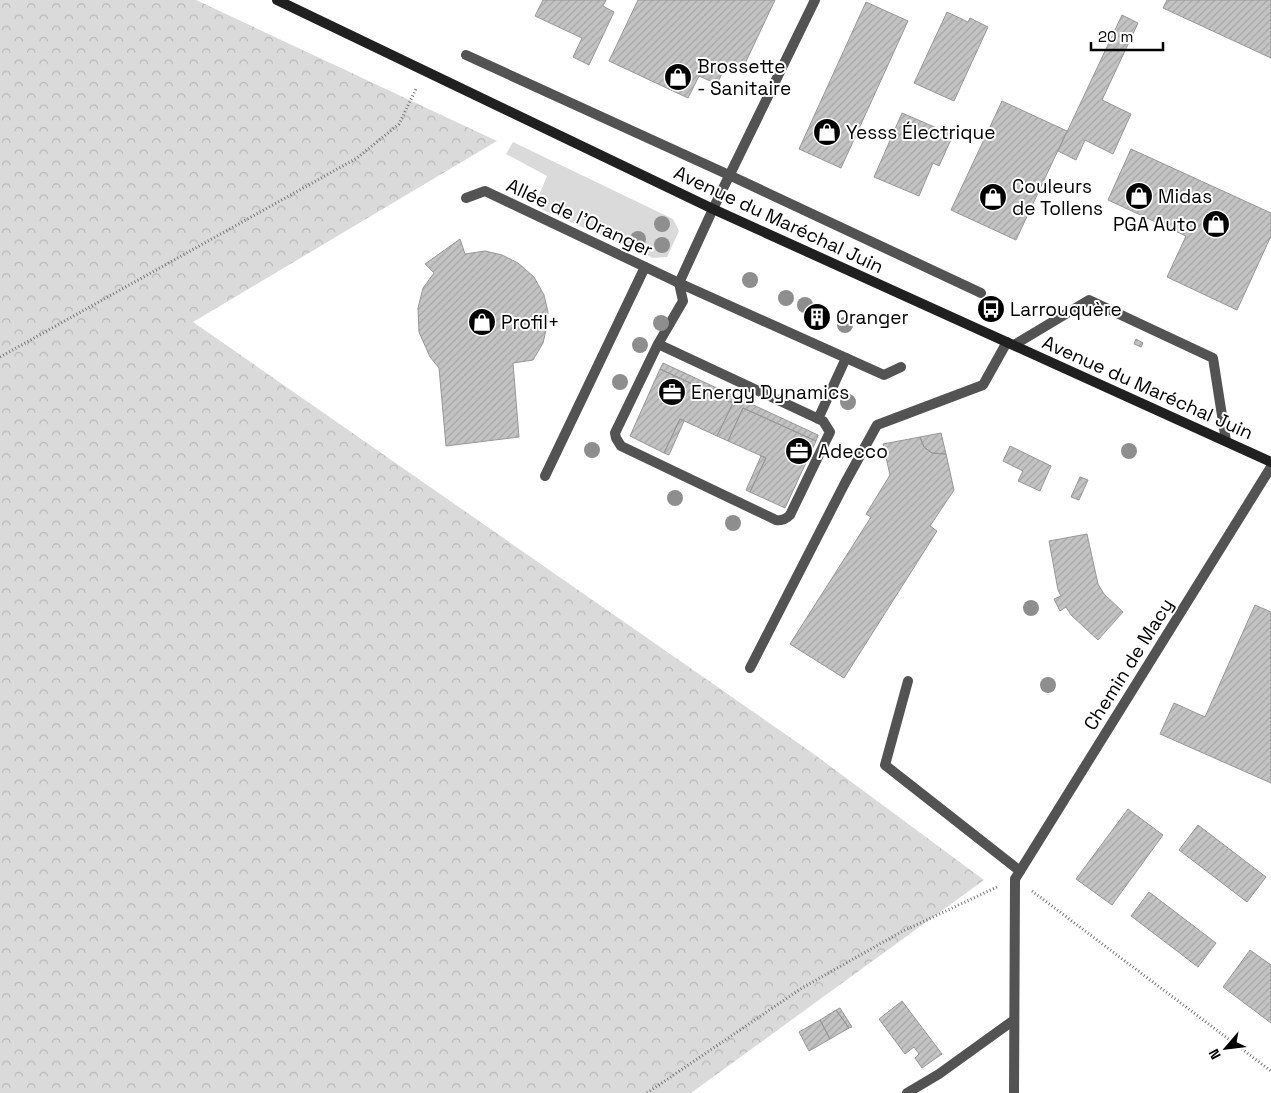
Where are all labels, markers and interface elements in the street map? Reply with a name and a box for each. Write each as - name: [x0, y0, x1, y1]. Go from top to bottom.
- scale bar: [1091, 20, 1164, 52]
- text: 20 m: [1098, 27, 1133, 46]
- place label: Brossette - Sanitaire: [697, 54, 791, 101]
- shop icon: Brossette - Sanitaire: [663, 62, 693, 92]
- shop icon: Yesss Électrique: [812, 117, 842, 147]
- place label: Yesss Électrique: [846, 120, 995, 145]
- street label: Avenue du Maréchal Juin: [670, 160, 888, 279]
- street label: Allée de l'Oranger: [502, 173, 657, 262]
- place label: Couleurs de Tollens: [1012, 174, 1103, 221]
- shop icon: Midas: [1124, 181, 1154, 211]
- shop icon: Couleurs de Tollens: [978, 182, 1008, 212]
- place label: Midas: [1158, 184, 1212, 209]
- shop icon: PGA Auto: [1201, 209, 1231, 239]
- place label: PGA Auto: [1113, 212, 1197, 237]
- bus stop icon: Larrouquère: [976, 294, 1006, 324]
- place label: Larrouquère: [1010, 297, 1122, 322]
- building icon: Oranger: [802, 302, 832, 332]
- place label: Oranger: [836, 305, 909, 330]
- shop icon: Profil+: [467, 307, 497, 337]
- place label: Profil+: [501, 310, 560, 335]
- street label: Avenue du Maréchal Juin: [1038, 330, 1257, 445]
- office icon: Energy Dynamics: [657, 377, 687, 407]
- place label: Energy Dynamics: [691, 380, 849, 405]
- office icon: Adecco: [784, 436, 814, 466]
- place label: Adecco: [818, 439, 888, 464]
- street label: Chemin de Macy: [1078, 594, 1179, 735]
- north arrow: [1201, 1023, 1251, 1073]
- text: N: [1204, 1046, 1225, 1062]

